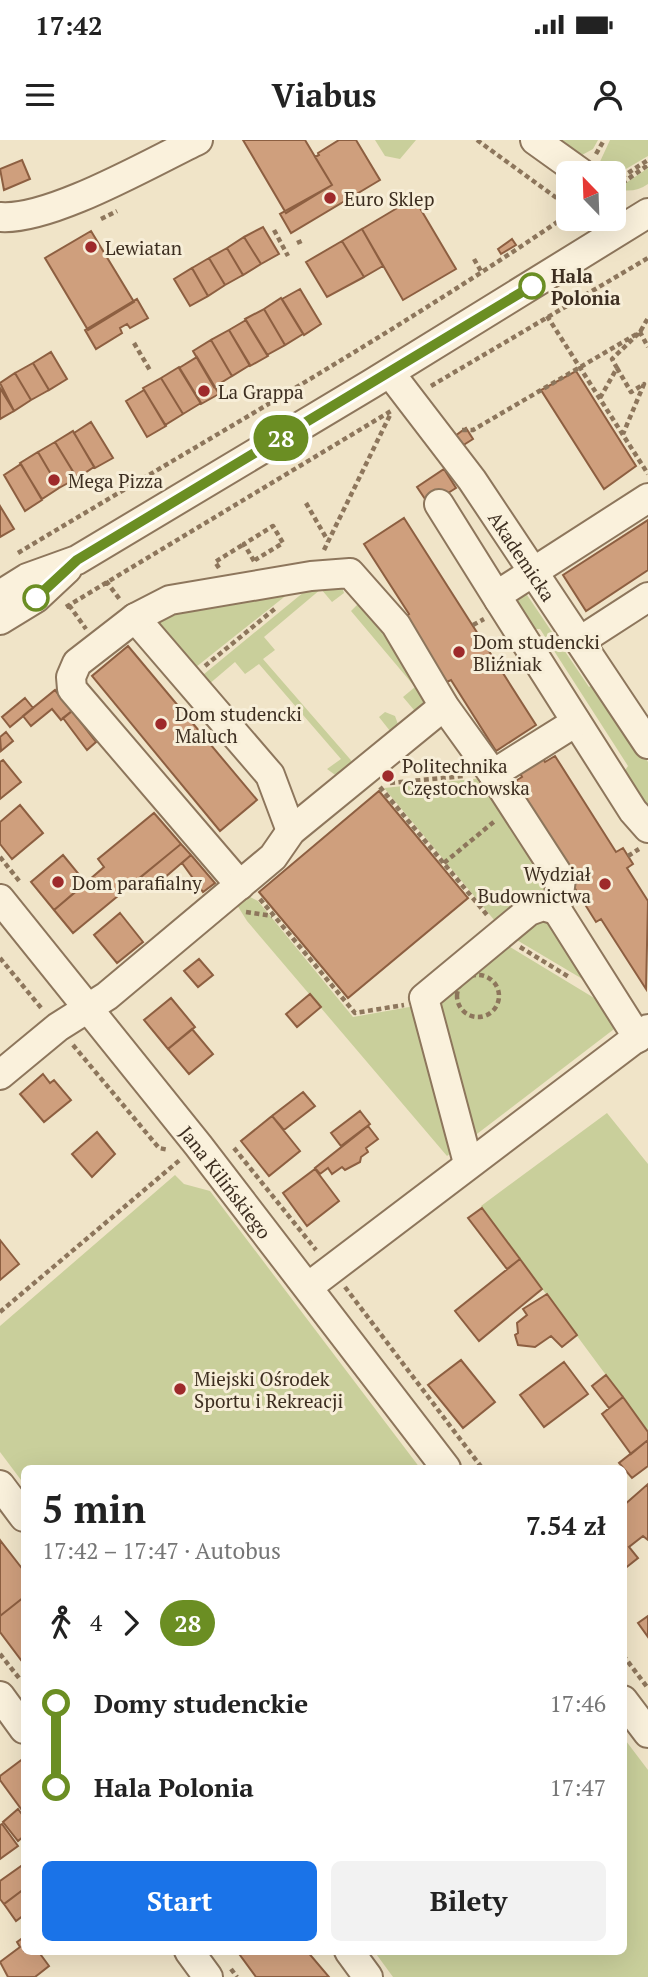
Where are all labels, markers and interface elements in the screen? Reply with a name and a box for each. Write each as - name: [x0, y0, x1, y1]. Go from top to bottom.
- text: 17:42: [35, 8, 103, 42]
- text: Viabus: [271, 74, 377, 116]
- icon: menu: [21, 76, 59, 114]
- icon: person: [589, 76, 627, 114]
- north arrow: [556, 161, 626, 231]
- map controls: [556, 161, 626, 231]
- place label: Euro Sklep: [344, 186, 434, 211]
- marker: Euro Sklep: [322, 190, 338, 206]
- place label: Lewiatan: [105, 235, 182, 260]
- marker: Lewiatan: [83, 239, 99, 255]
- place label: Hala Polonia: [551, 263, 621, 310]
- marker: Hala Polonia: [519, 273, 545, 299]
- place label: La Grappa: [218, 379, 304, 404]
- marker: La Grappa: [196, 383, 212, 399]
- line badge: 28: [250, 415, 312, 461]
- text: 28: [267, 422, 295, 454]
- place label: Mega Pizza: [68, 468, 163, 493]
- marker: Mega Pizza: [46, 472, 62, 488]
- street label: Akademicka: [484, 506, 562, 606]
- unlabelled marker: [23, 585, 49, 611]
- place label: Dom studencki Bliźniak: [473, 629, 600, 676]
- marker: Dom studencki Bliźniak: [451, 644, 467, 660]
- place label: Dom studencki Maluch: [175, 701, 302, 748]
- marker: Dom studencki Maluch: [153, 716, 169, 732]
- place label: Politechnika Częstochowska: [402, 753, 530, 800]
- marker: Politechnika Częstochowska: [380, 768, 396, 784]
- place label: Wydział Budownictwa: [477, 861, 591, 908]
- place label: Dom parafialny: [72, 870, 202, 895]
- marker: Dom parafialny: [50, 874, 66, 890]
- marker: Wydział Budownictwa: [597, 876, 613, 892]
- street label: Jana Kilińskiego: [175, 1120, 278, 1243]
- place label: Miejski Ośrodek Sportu i Rekreacji: [194, 1366, 343, 1413]
- marker: Miejski Ośrodek Sportu i Rekreacji: [172, 1381, 188, 1397]
- text: 5 min: [42, 1484, 146, 1534]
- text: 7.54 zł: [526, 1508, 606, 1542]
- text: 17:42 – 17:47 · Autobus: [42, 1535, 281, 1566]
- icon: walk: [42, 1604, 80, 1642]
- icon: forward: [112, 1604, 150, 1642]
- text: 4: [90, 1607, 102, 1638]
- text: 28: [174, 1607, 201, 1639]
- text: Domy studenckie: [94, 1686, 308, 1720]
- text: 17:46: [549, 1688, 606, 1719]
- text: Hala Polonia: [94, 1770, 254, 1804]
- text: 17:47: [549, 1772, 606, 1803]
- button: Start: [42, 1861, 317, 1941]
- button: Bilety: [331, 1861, 606, 1941]

